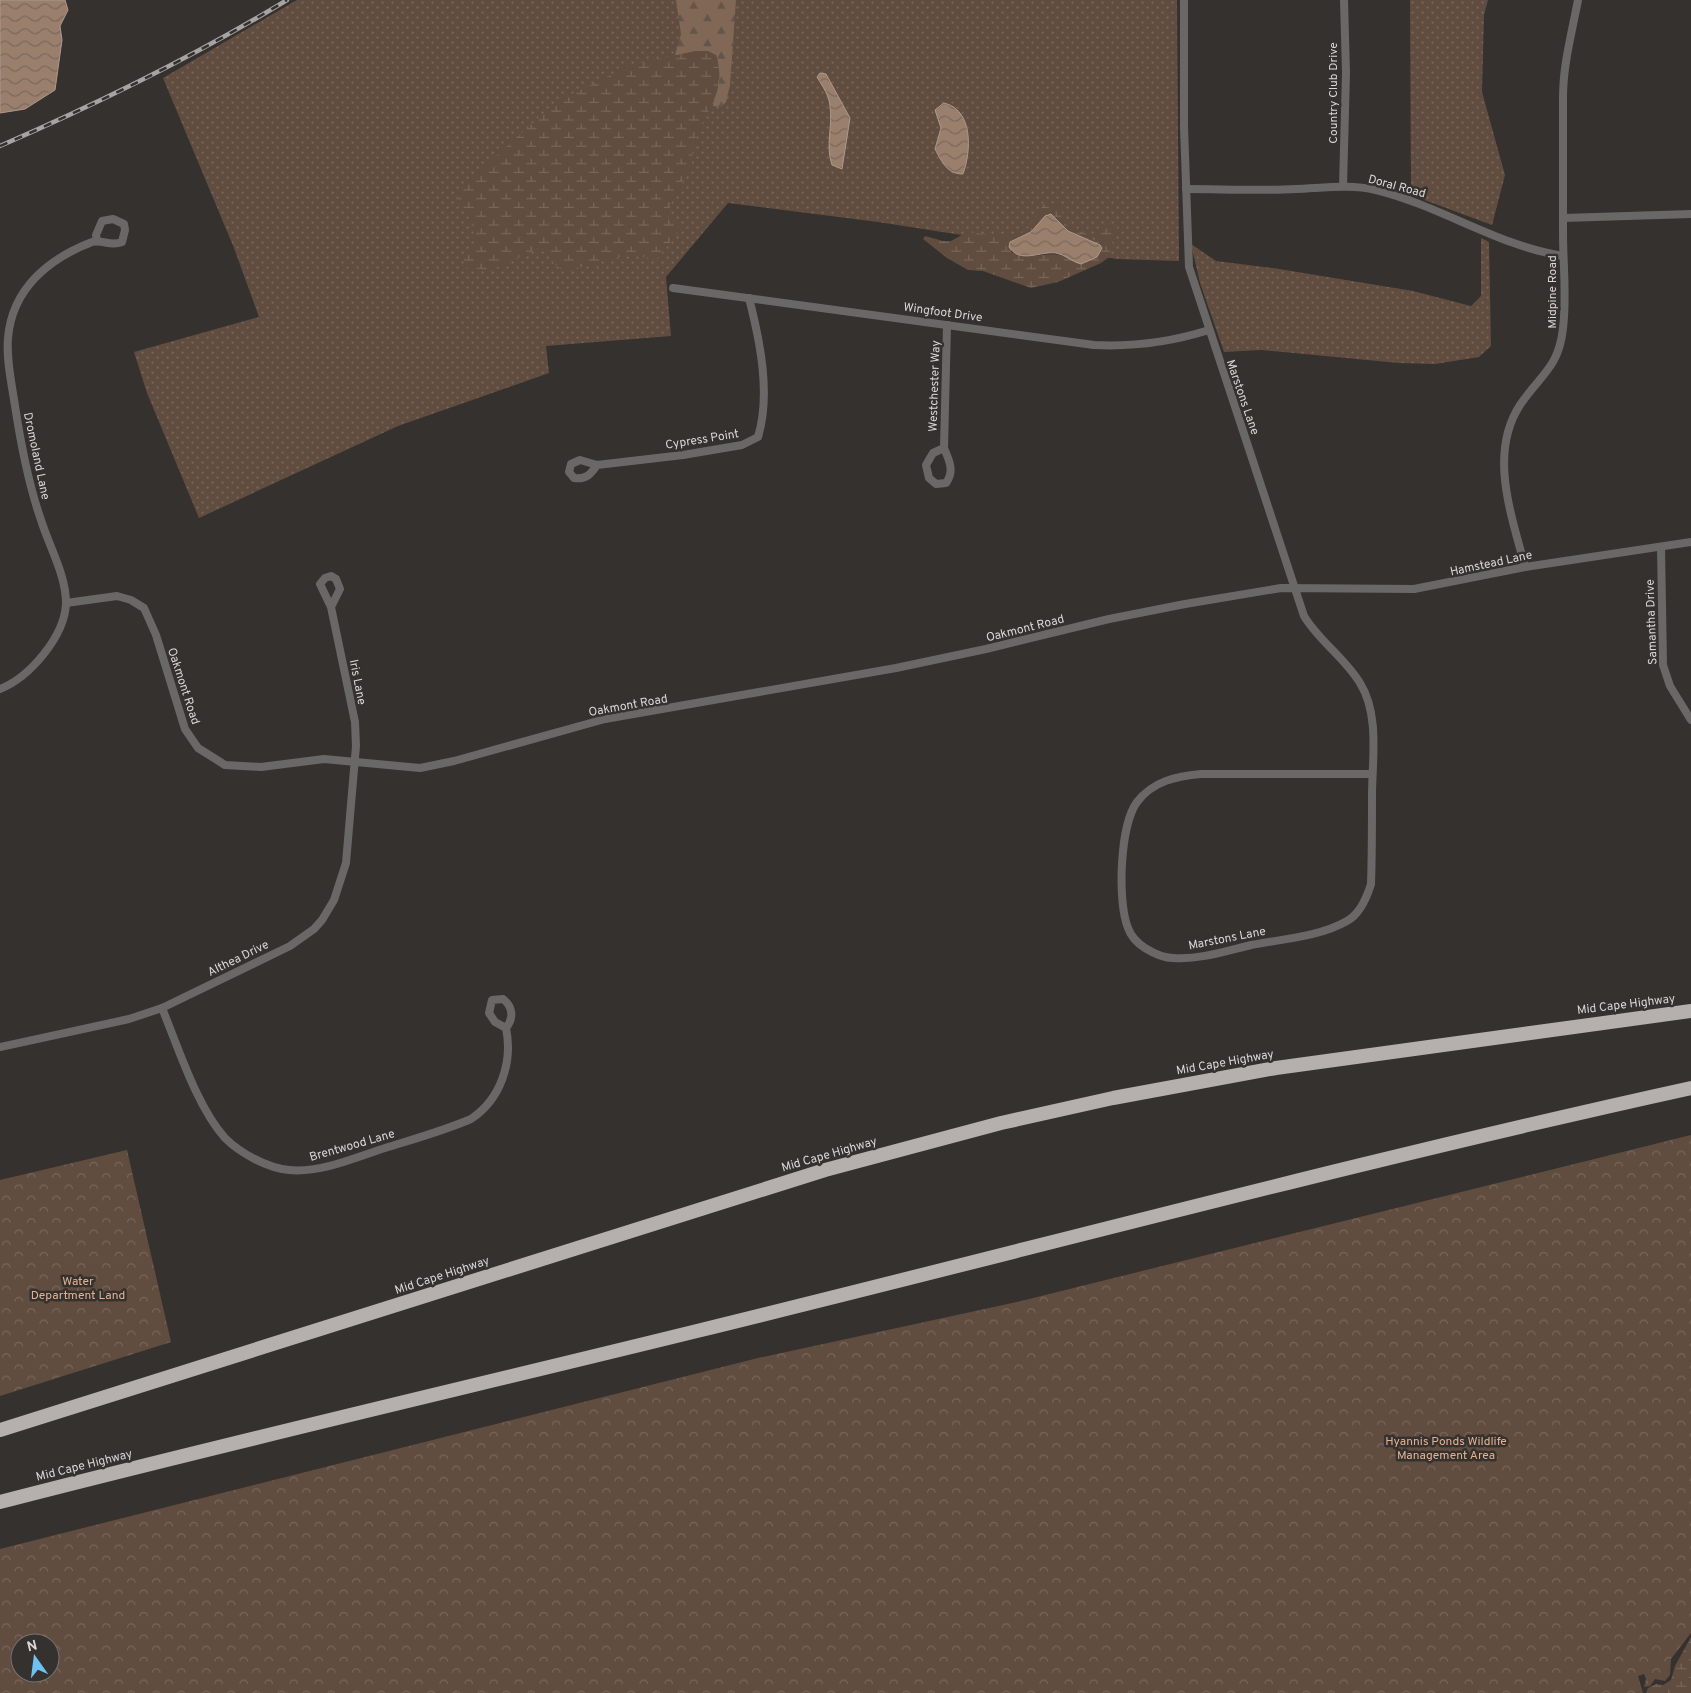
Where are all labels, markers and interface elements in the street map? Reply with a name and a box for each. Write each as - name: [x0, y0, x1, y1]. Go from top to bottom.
- street label: Country Club Drive: [1326, 42, 1342, 144]
- street label: Doral Road: [1366, 172, 1427, 202]
- street label: Midpine Road: [1545, 255, 1561, 329]
- street label: Wingfoot Drive: [902, 300, 983, 326]
- street label: Westchester Way: [925, 340, 945, 432]
- street label: Marstons Lane: [1222, 358, 1262, 437]
- street label: Dromoland Lane: [19, 411, 53, 501]
- street label: Cypress Point: [664, 426, 740, 454]
- street label: Hamstead Lane: [1449, 547, 1534, 580]
- street label: Samantha Drive: [1643, 579, 1661, 665]
- street label: Oakmont Road: [984, 612, 1066, 646]
- street label: Oakmont Road: [163, 646, 203, 727]
- street label: Iris Lane: [345, 658, 369, 706]
- street label: Oakmont Road: [587, 691, 669, 721]
- street label: Marstons Lane: [1187, 924, 1267, 954]
- street label: Althea Drive: [205, 937, 272, 981]
- street label: Mid Cape Highway: [1576, 991, 1676, 1019]
- street label: Mid Cape Highway: [1175, 1047, 1275, 1079]
- street label: Brentwood Lane: [308, 1126, 397, 1166]
- street label: Mid Cape Highway: [780, 1134, 879, 1176]
- street label: Mid Cape Highway: [393, 1253, 492, 1299]
- park label: Water Department Land: [31, 1274, 125, 1304]
- park label: Hyannis Ponds Wildlife Management Area: [1385, 1434, 1507, 1464]
- street label: Mid Cape Highway: [34, 1446, 134, 1486]
- north arrow: [10, 1633, 60, 1683]
- text: N: [25, 1637, 39, 1656]

